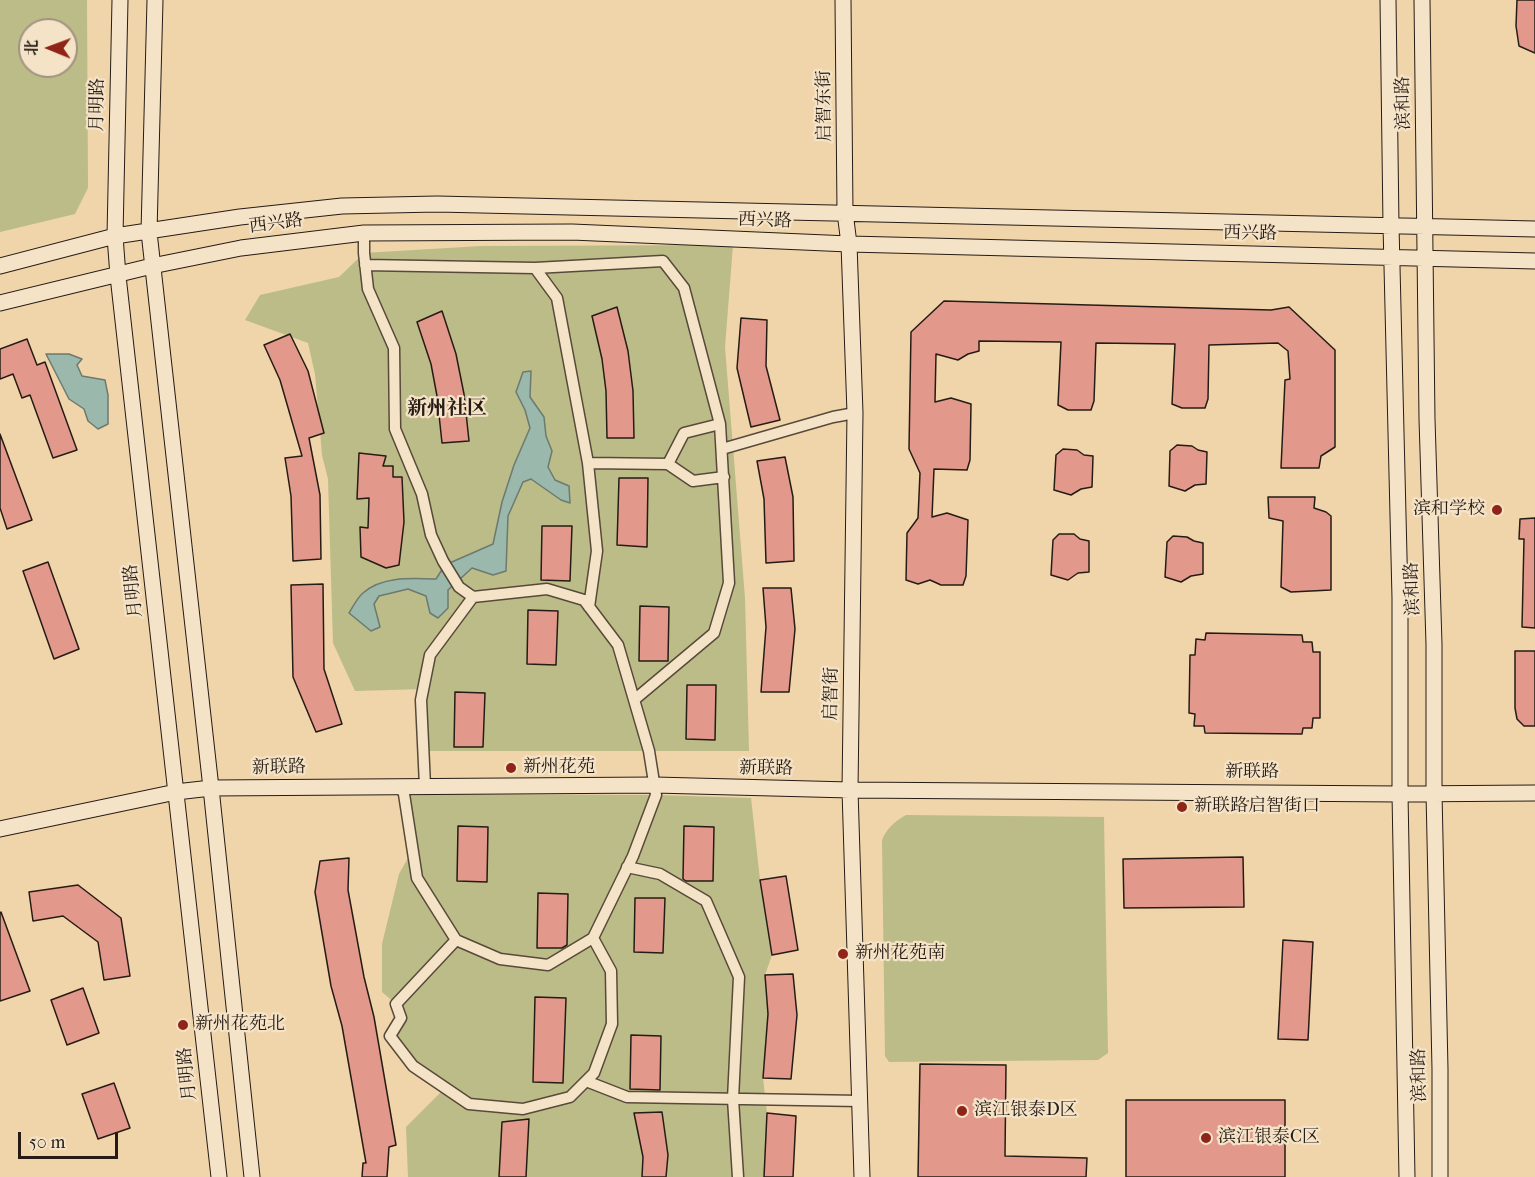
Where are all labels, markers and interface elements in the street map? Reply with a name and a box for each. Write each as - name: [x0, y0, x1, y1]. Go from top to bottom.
- north arrow: [18, 18, 78, 78]
- text: 北: [22, 40, 41, 56]
- street label: 启智东街: [814, 70, 836, 142]
- street label: 滨和路: [1393, 76, 1415, 130]
- street label: 月明路: [87, 78, 109, 132]
- street label: 西兴路: [738, 209, 792, 233]
- street label: 西兴路: [248, 210, 304, 238]
- street label: 西兴路: [1223, 223, 1277, 245]
- district label: 新州社区: [407, 397, 487, 421]
- place label: 滨和学校: [1413, 499, 1485, 521]
- marker: 滨和学校: [1490, 503, 1504, 517]
- street label: 滨和路: [1401, 562, 1425, 616]
- street label: 月明路: [120, 563, 148, 619]
- street label: 启智街: [821, 667, 843, 721]
- street label: 新联路: [252, 757, 306, 779]
- place label: 新州花苑: [523, 757, 595, 779]
- street label: 新联路: [739, 758, 793, 780]
- marker: 新州花苑: [504, 761, 518, 775]
- street label: 新联路: [1225, 762, 1279, 784]
- place label: 新联路启智街口: [1194, 796, 1320, 818]
- marker: 新联路启智街口: [1175, 800, 1189, 814]
- place label: 新州花苑南: [855, 943, 945, 965]
- marker: 新州花苑南: [836, 947, 850, 961]
- place label: 新州花苑北: [195, 1014, 285, 1036]
- marker: 新州花苑北: [176, 1018, 190, 1032]
- street label: 月明路: [174, 1046, 202, 1102]
- street label: 滨和路: [1409, 1048, 1431, 1102]
- place label: 滨江银泰D区: [974, 1100, 1078, 1122]
- marker: 滨江银泰D区: [955, 1104, 969, 1118]
- scale bar: [21, 1120, 122, 1158]
- place label: 滨江银泰C区: [1218, 1127, 1320, 1149]
- marker: 滨江银泰C区: [1199, 1131, 1213, 1145]
- text: 50 m: [29, 1132, 65, 1153]

